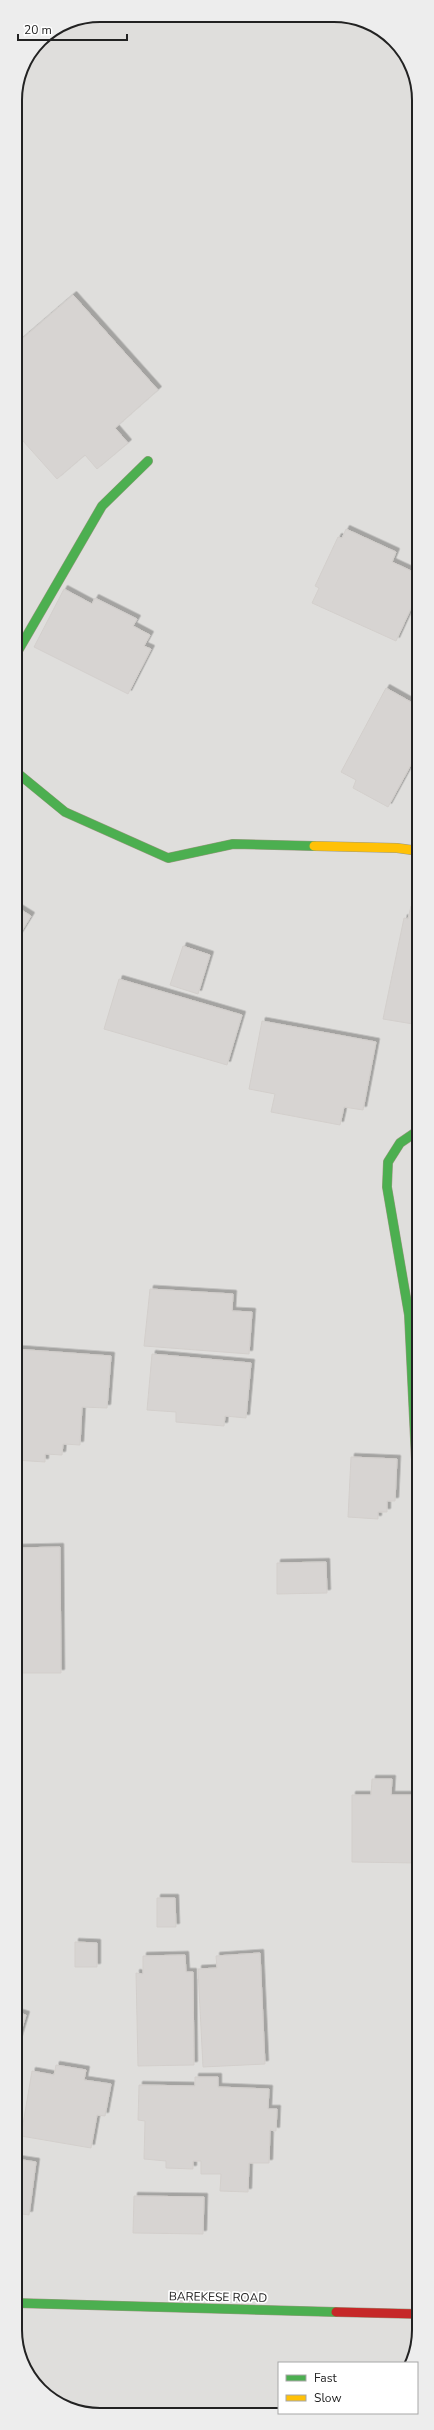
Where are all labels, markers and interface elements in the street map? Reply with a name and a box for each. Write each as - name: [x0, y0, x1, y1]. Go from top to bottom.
- scale bar: [18, 16, 127, 42]
- text: 20 m: [24, 22, 52, 38]
- street label: BAREKESE ROAD: [169, 2288, 267, 2306]
- legend: [278, 2362, 418, 2414]
- text: Fast: [314, 2370, 337, 2386]
- text: Slow: [314, 2390, 342, 2406]

